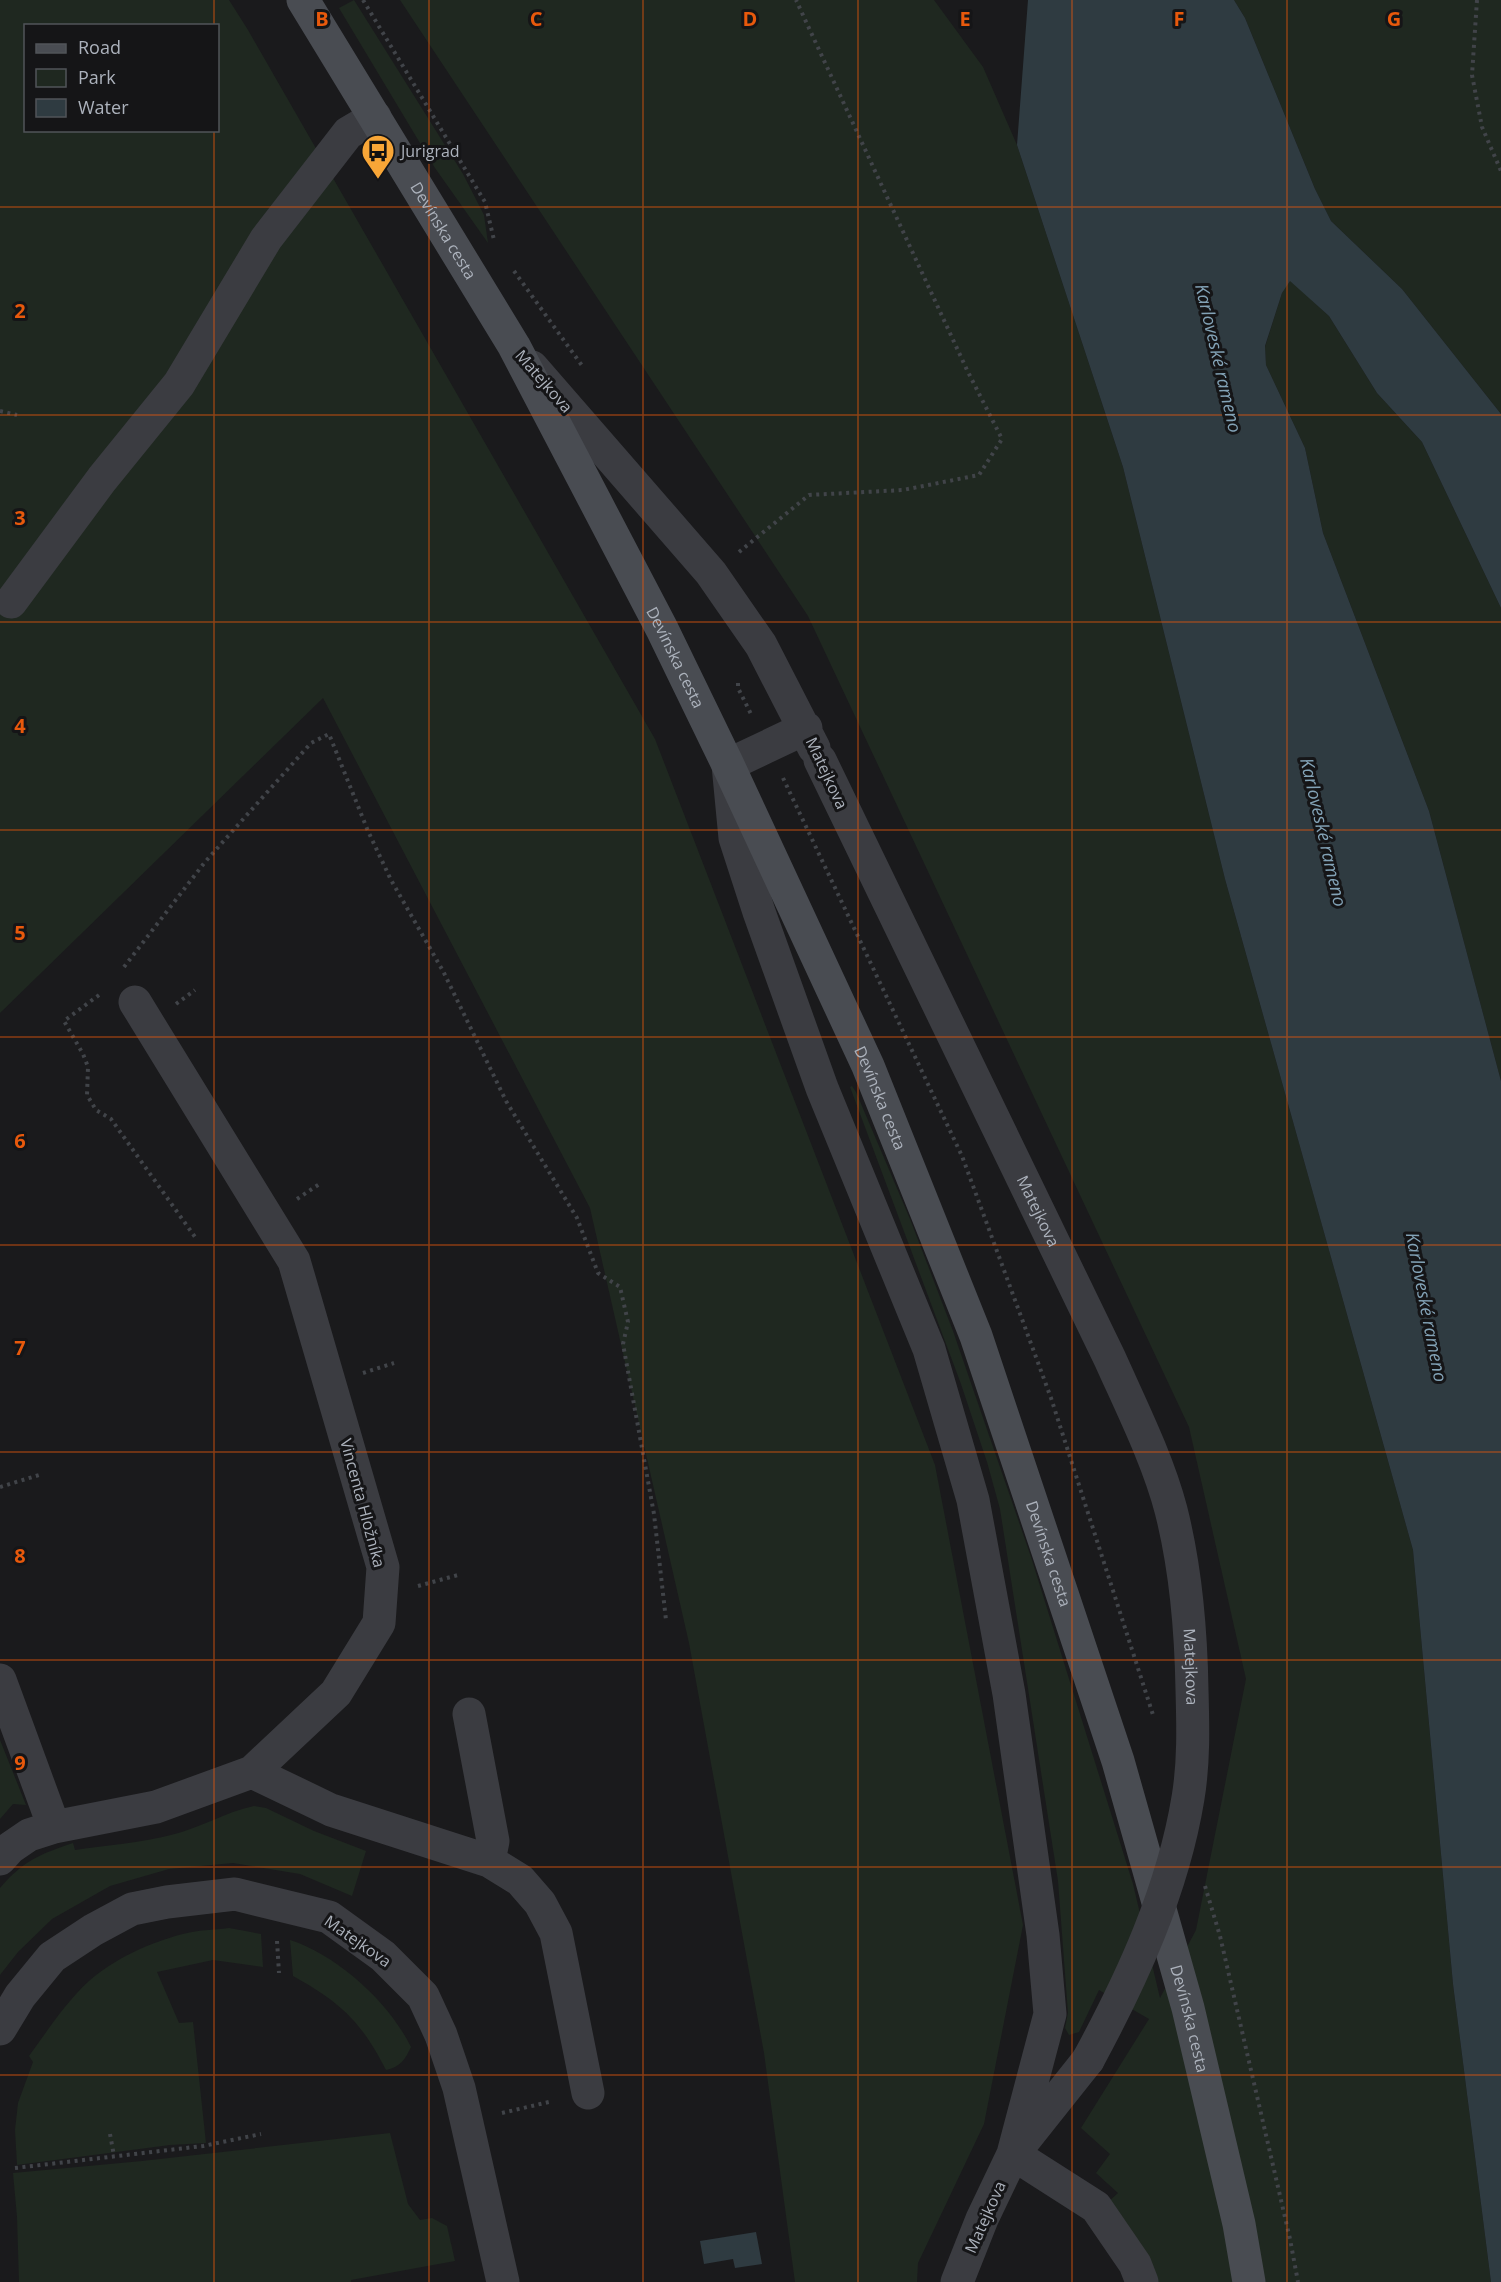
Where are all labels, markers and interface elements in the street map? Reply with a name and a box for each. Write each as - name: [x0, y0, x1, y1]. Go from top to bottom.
- text: B: [315, 5, 329, 32]
- text: C: [530, 5, 543, 32]
- text: D: [743, 5, 757, 32]
- text: E: [959, 5, 971, 32]
- text: F: [1174, 5, 1184, 32]
- text: G: [1387, 5, 1401, 32]
- legend: [24, 24, 219, 132]
- text: Road: [78, 35, 121, 59]
- text: Park: [78, 65, 116, 89]
- text: Water: [78, 95, 129, 119]
- bus stop icon: Jurigrad: [360, 133, 396, 180]
- place label: Jurigrad: [399, 140, 460, 162]
- street label: Devínska cesta: [405, 178, 482, 283]
- water label: Karloveské rameno: [1190, 281, 1248, 435]
- text: 2: [14, 297, 26, 324]
- street label: Matejkova: [510, 345, 578, 417]
- text: 3: [14, 504, 26, 531]
- street label: Devínska cesta: [641, 603, 710, 712]
- text: 4: [14, 712, 26, 739]
- street label: Matejkova: [801, 733, 853, 813]
- water label: Karloveské rameno: [1295, 755, 1353, 909]
- text: 5: [14, 919, 26, 946]
- street label: Devínska cesta: [849, 1042, 911, 1153]
- text: 6: [14, 1127, 26, 1154]
- street label: Matejkova: [1012, 1172, 1065, 1250]
- water label: Karloveské rameno: [1401, 1230, 1453, 1384]
- text: 7: [14, 1334, 26, 1361]
- street label: Vincenta Hložníka: [335, 1436, 391, 1570]
- street label: Devínska cesta: [1021, 1498, 1077, 1609]
- text: 8: [14, 1542, 26, 1569]
- street label: Matejkova: [1178, 1628, 1203, 1706]
- text: 9: [14, 1749, 26, 1776]
- street label: Matejkova: [320, 1910, 396, 1972]
- street label: Devínska cesta: [1165, 1962, 1214, 2075]
- street label: Matejkova: [959, 2177, 1011, 2257]

